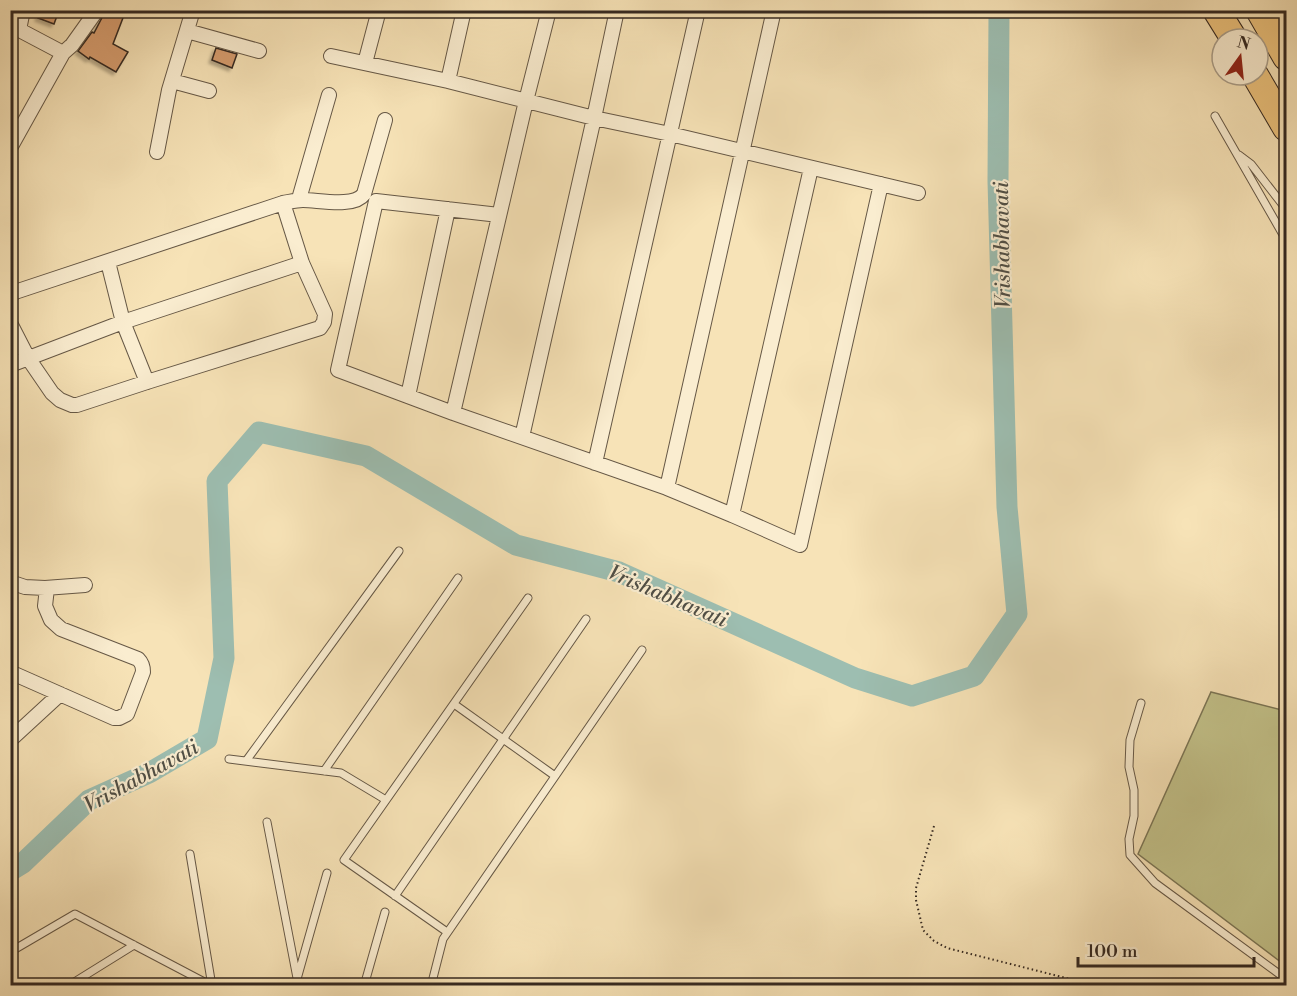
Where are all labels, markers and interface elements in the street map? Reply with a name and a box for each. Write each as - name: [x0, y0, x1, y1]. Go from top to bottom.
- north arrow: [1210, 27, 1270, 87]
- text: N: [1235, 32, 1253, 55]
- water label: Vrishabhavati: [989, 181, 1017, 309]
- water label: Vrishabhavati: [604, 560, 732, 634]
- water label: Vrishabhavati: [79, 734, 204, 819]
- scale bar: [1078, 930, 1254, 968]
- text: 100 m: [1087, 940, 1138, 963]

